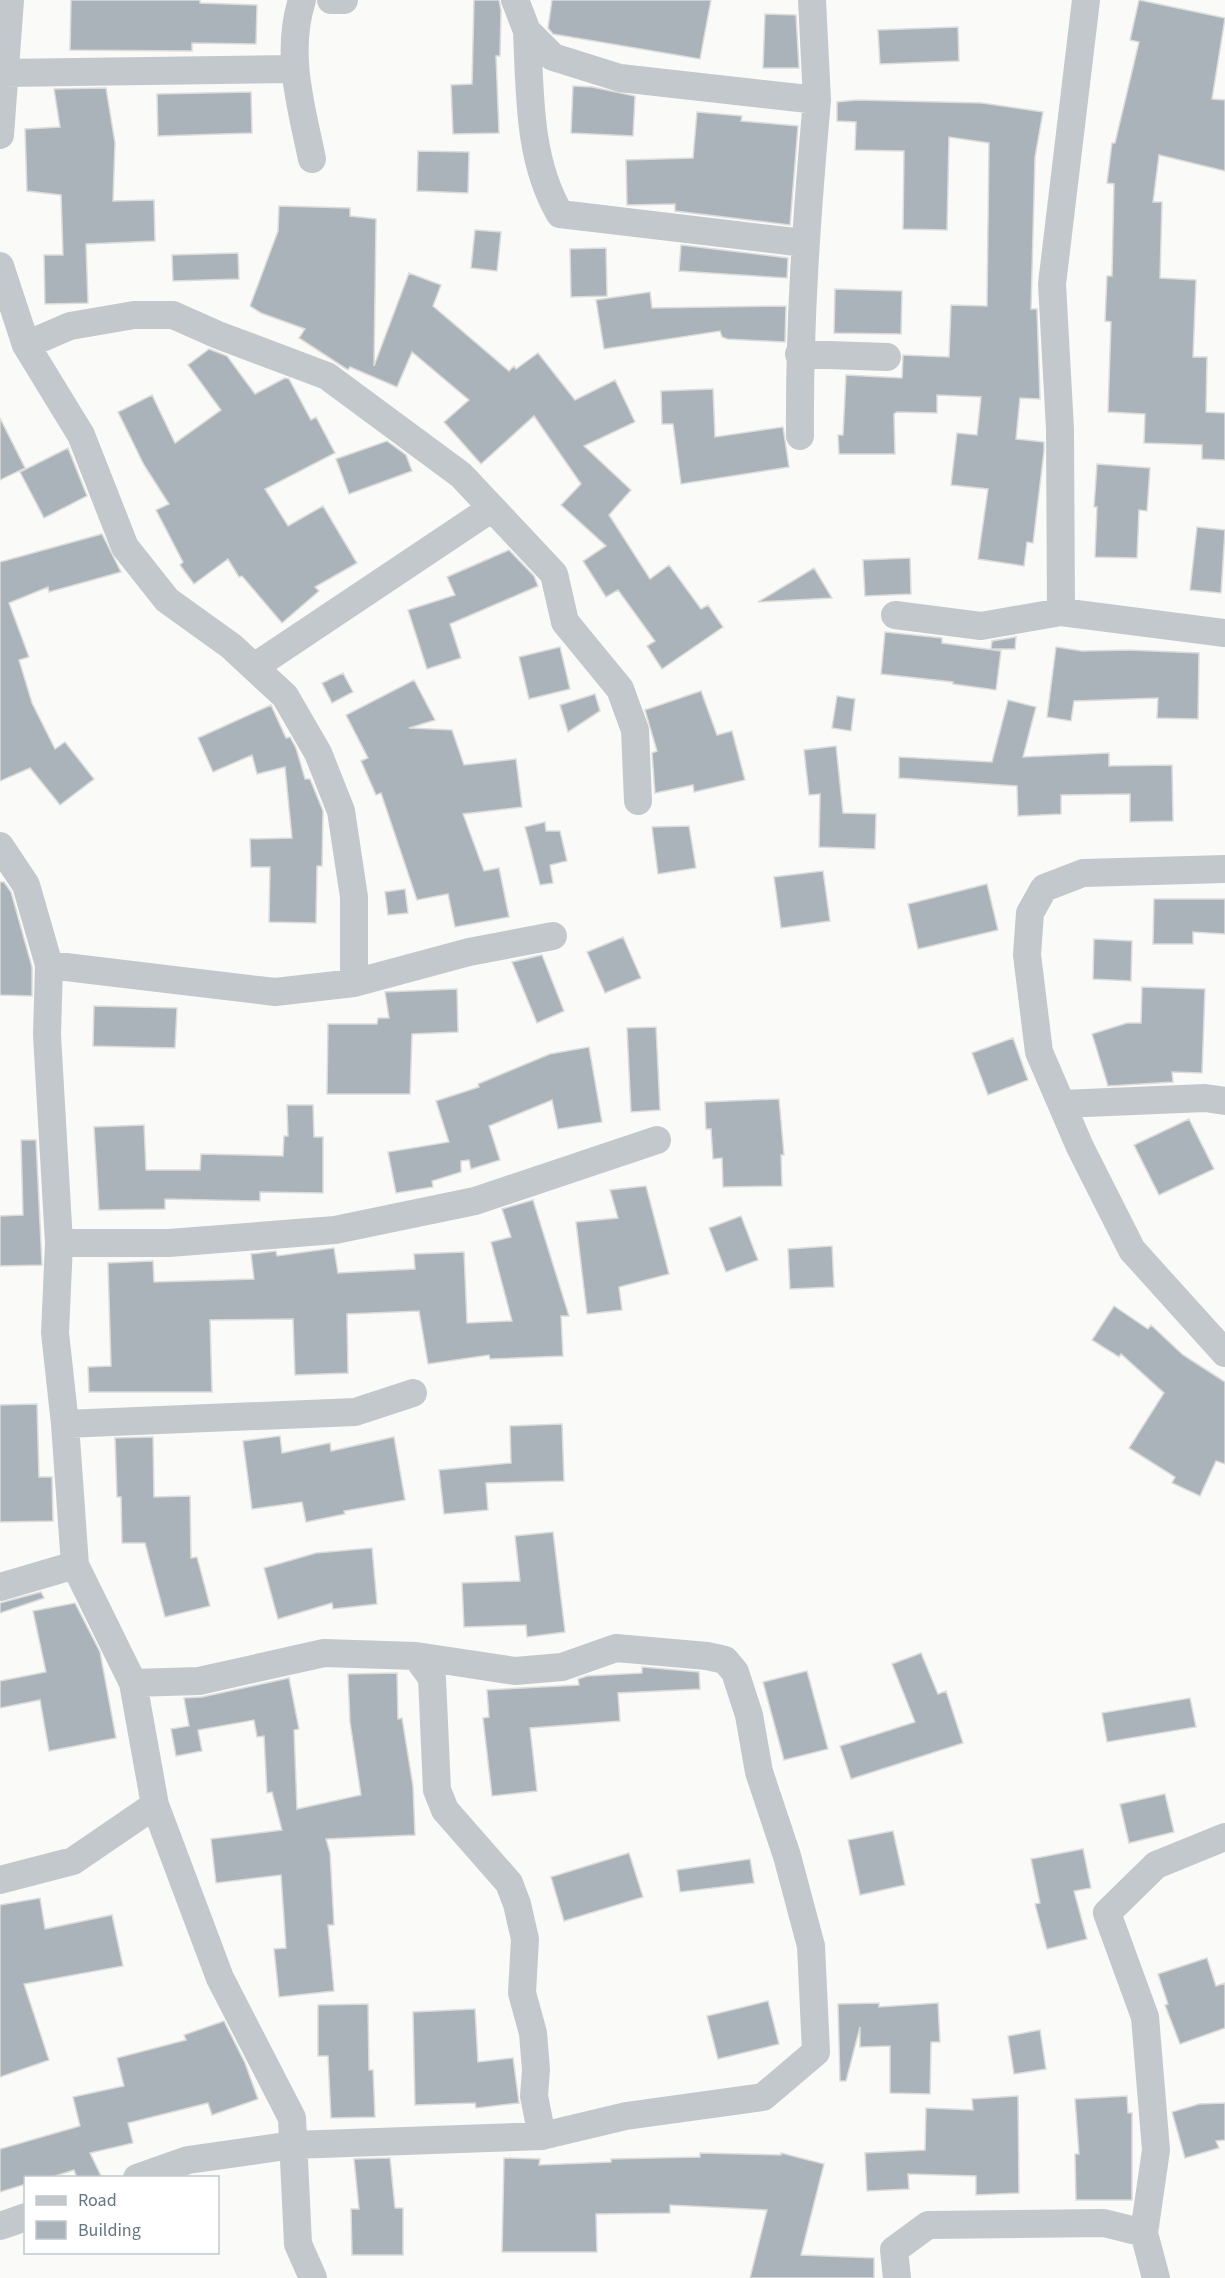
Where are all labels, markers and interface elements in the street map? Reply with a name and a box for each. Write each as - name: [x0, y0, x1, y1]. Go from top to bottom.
- legend: [24, 2176, 219, 2254]
- text: Road: [78, 2188, 117, 2213]
- text: Building: [78, 2218, 141, 2243]

